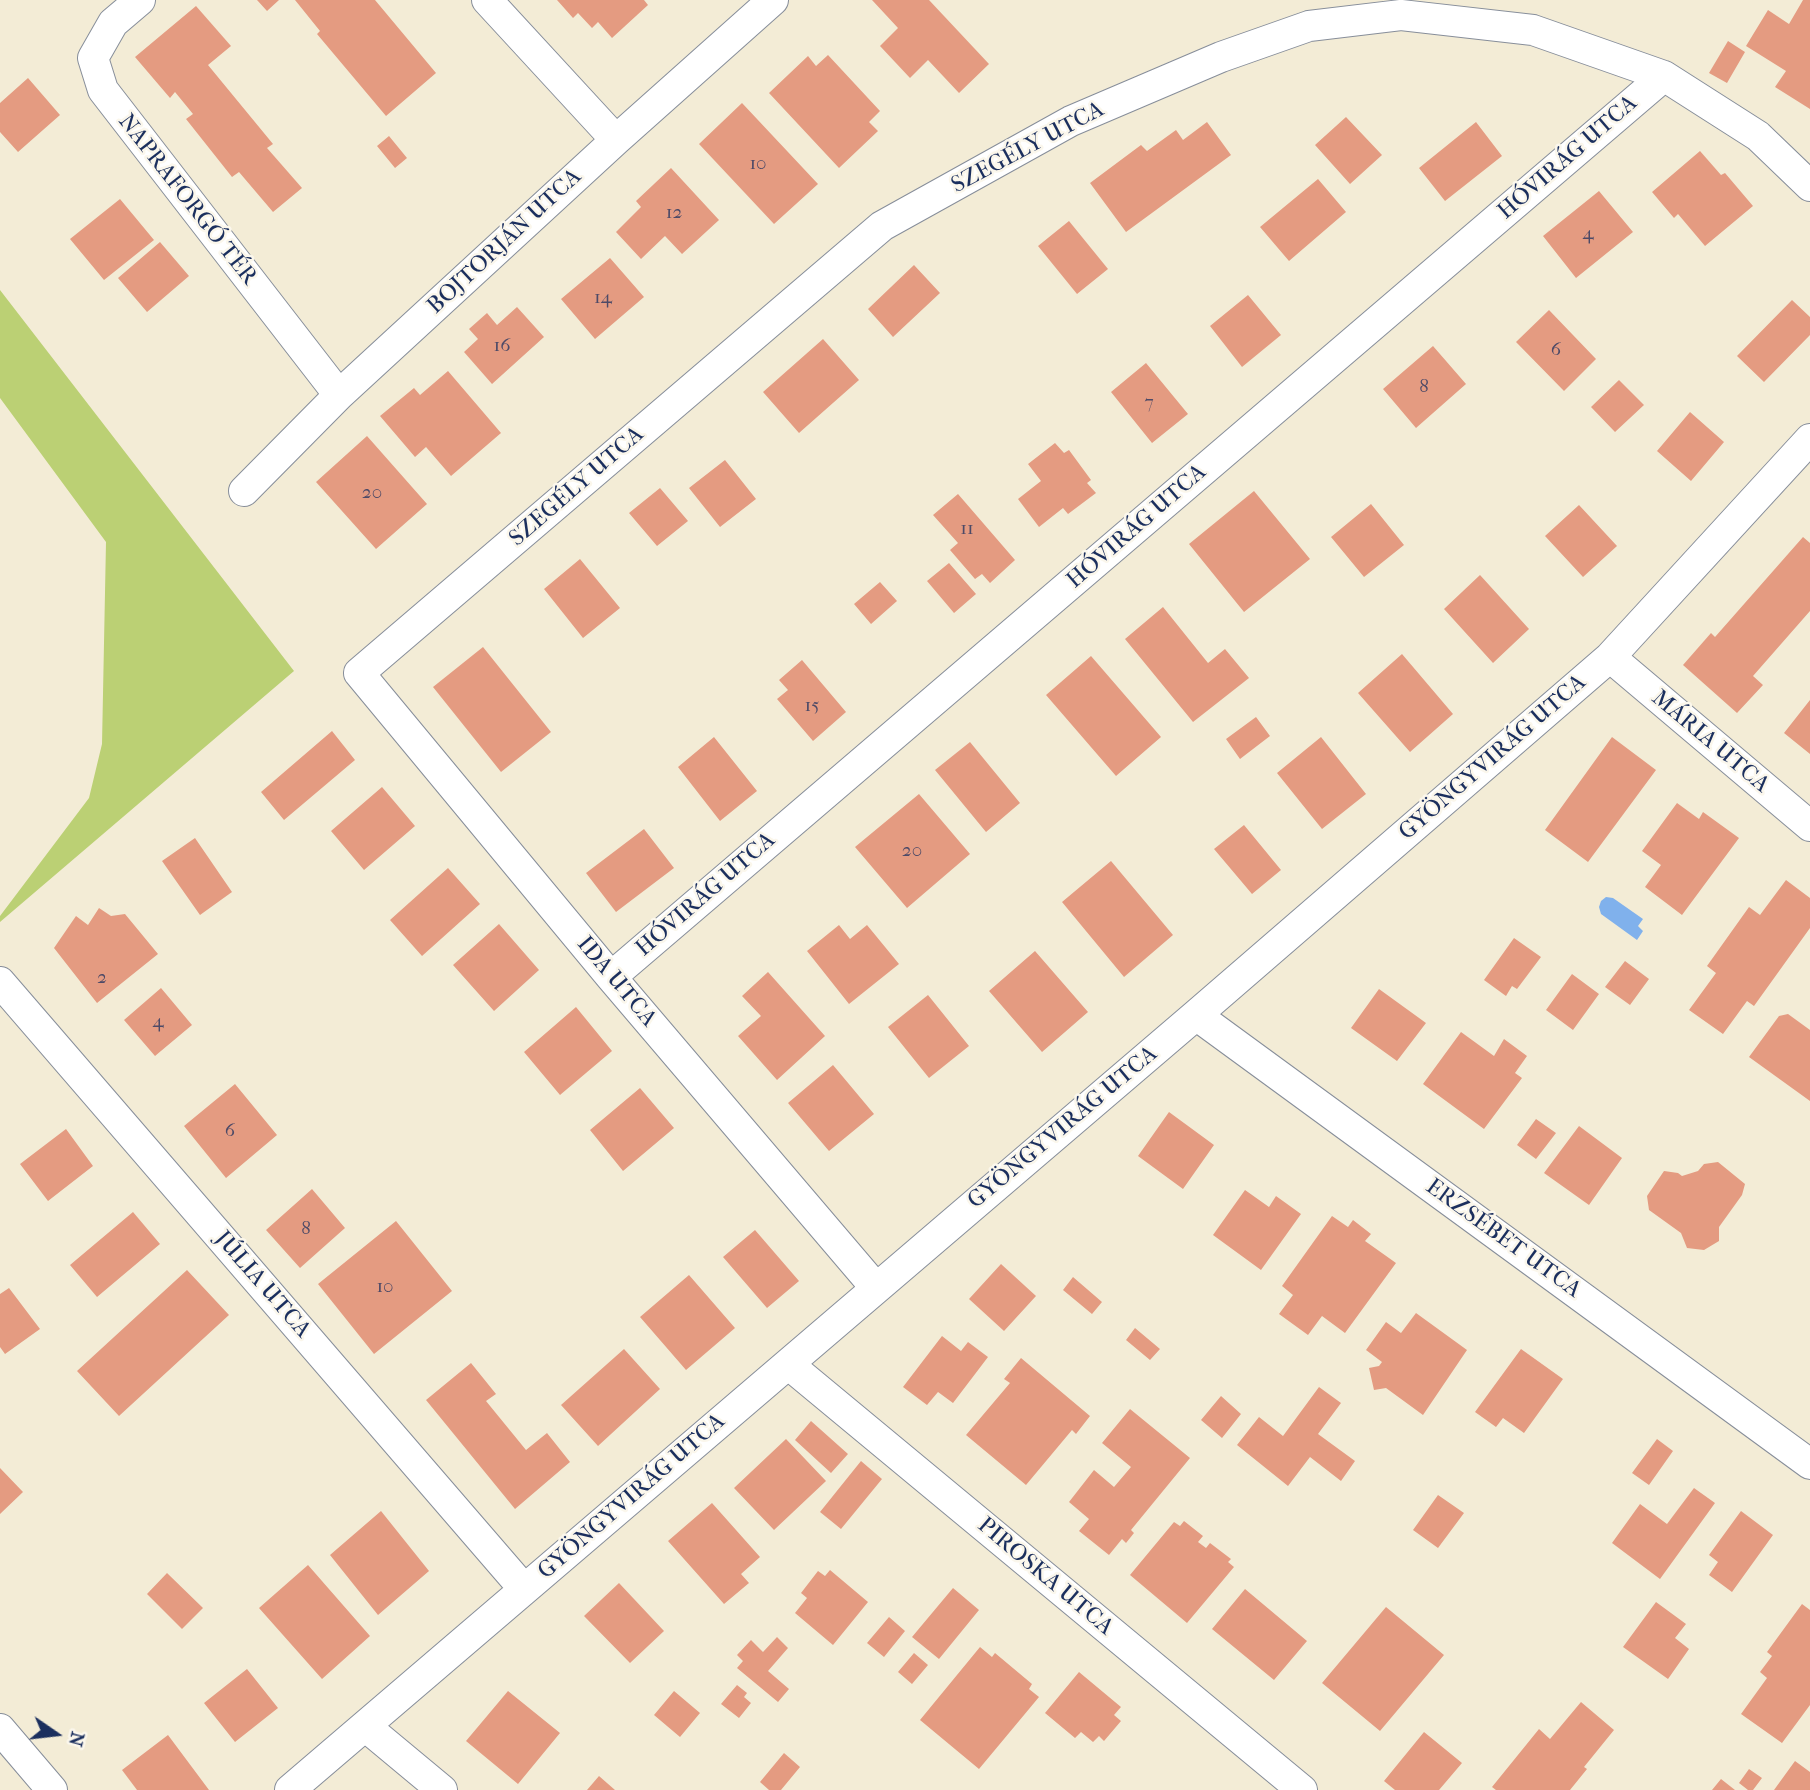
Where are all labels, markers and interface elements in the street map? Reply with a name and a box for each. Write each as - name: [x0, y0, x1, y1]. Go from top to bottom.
- street label: HÓVIRÁG UTCA: [1493, 90, 1643, 226]
- street label: SZEGÉLY UTCA: [947, 96, 1109, 200]
- street label: NAPRAFORGÓ TÉR: [112, 109, 262, 291]
- house number: 10: [749, 153, 767, 175]
- street label: BOJTORJÁN UTCA: [422, 164, 588, 320]
- house number: 12: [666, 202, 682, 224]
- house number: 4: [1582, 223, 1594, 245]
- house number: 14: [594, 287, 612, 309]
- house number: 16: [494, 335, 510, 357]
- house number: 6: [1551, 339, 1561, 361]
- house number: 8: [1419, 376, 1429, 398]
- house number: 7: [1144, 392, 1154, 414]
- street label: SZEGÉLY UTCA: [504, 421, 650, 553]
- street label: HÓVIRÁG UTCA: [1062, 459, 1212, 595]
- house number: 20: [362, 482, 382, 504]
- house number: 11: [960, 518, 974, 540]
- street label: GYÖNGYVIRÁG UTCA: [1394, 669, 1592, 847]
- street label: MÁRIA UTCA: [1646, 685, 1774, 799]
- house number: 15: [805, 695, 819, 717]
- street label: HÓVIRÁG UTCA: [631, 827, 781, 963]
- house number: 20: [902, 840, 922, 862]
- street label: IDA UTCA: [570, 931, 662, 1033]
- house number: 2: [97, 967, 107, 989]
- house number: 4: [152, 1011, 164, 1033]
- street label: GYÖNGYVIRÁG UTCA: [963, 1041, 1163, 1215]
- house number: 6: [225, 1120, 235, 1142]
- street label: ERZSÉBET UTCA: [1420, 1173, 1586, 1305]
- house number: 8: [301, 1218, 311, 1240]
- street label: JÚLIA UTCA: [208, 1226, 316, 1344]
- house number: 10: [376, 1276, 394, 1298]
- street label: GYÖNGYVIRÁG UTCA: [533, 1408, 731, 1586]
- street label: PIROSKA UTCA: [971, 1512, 1119, 1642]
- north arrow: [21, 1699, 91, 1769]
- text: N: [64, 1729, 89, 1749]

